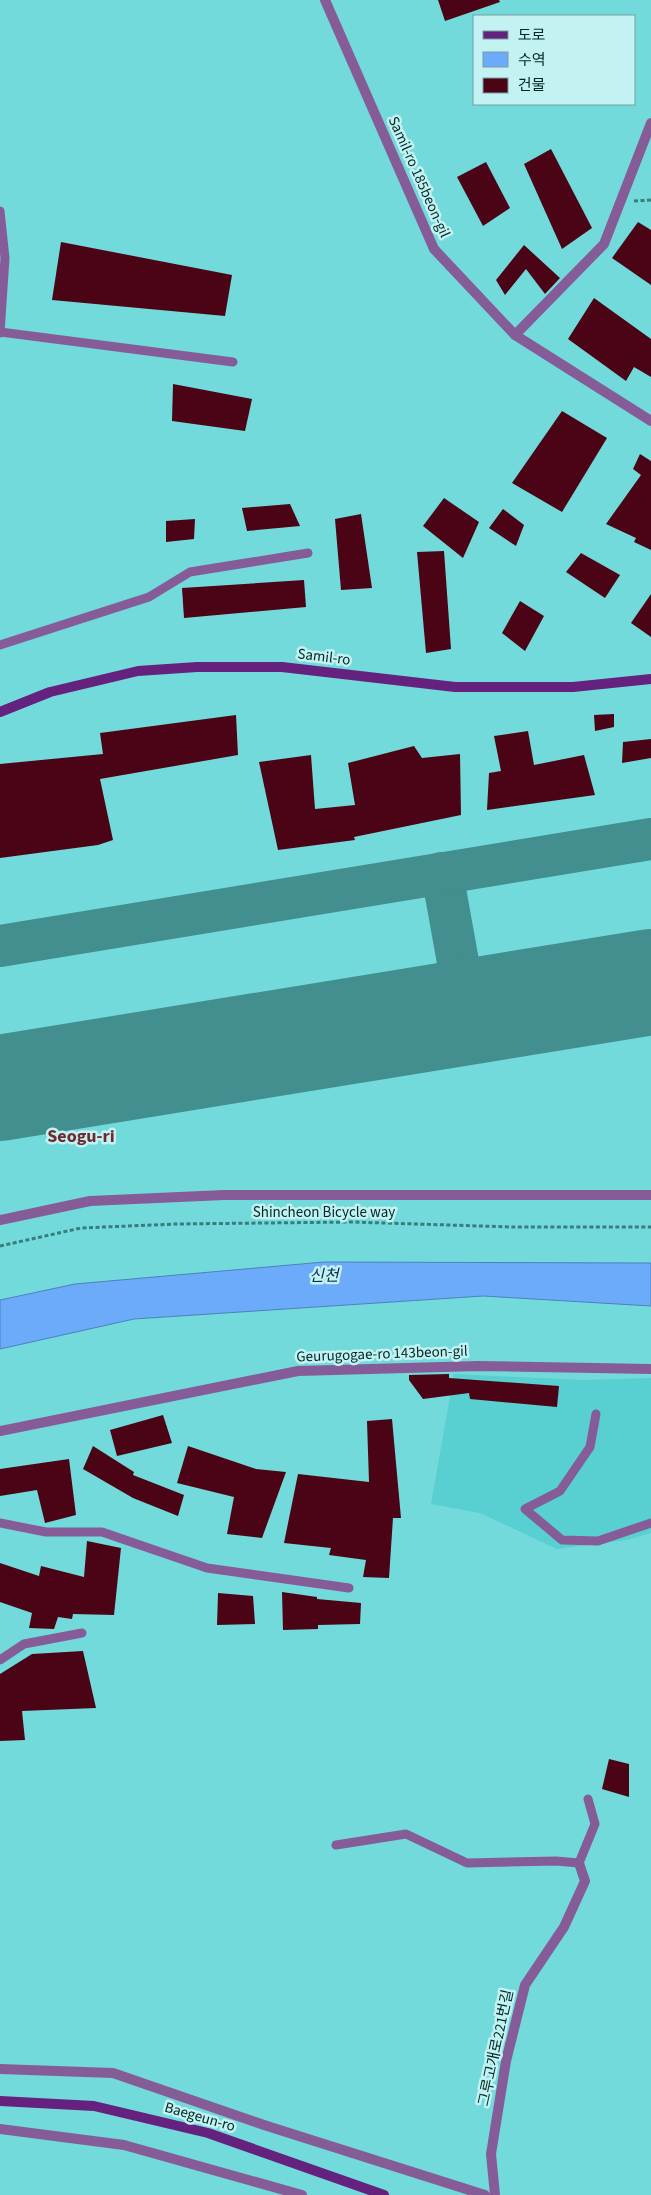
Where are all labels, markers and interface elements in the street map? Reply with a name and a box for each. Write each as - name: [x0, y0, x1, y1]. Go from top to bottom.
- legend: [473, 15, 636, 105]
- text: 도로: [518, 25, 546, 46]
- text: 수역: [518, 50, 546, 71]
- text: 건물: [518, 75, 546, 96]
- street label: Samil-ro 185beon-gil: [383, 113, 455, 241]
- street label: Samil-ro: [296, 643, 352, 671]
- district label: Seogu-ri: [47, 1124, 115, 1149]
- street label: Shincheon Bicycle way: [253, 1202, 395, 1223]
- water label: 신천: [309, 1265, 341, 1287]
- street label: Geurugogae-ro 143beon-gil: [296, 1341, 468, 1367]
- street label: 그루고개로221번길: [473, 1988, 519, 2108]
- street label: Baegeun-ro: [162, 2097, 238, 2137]

